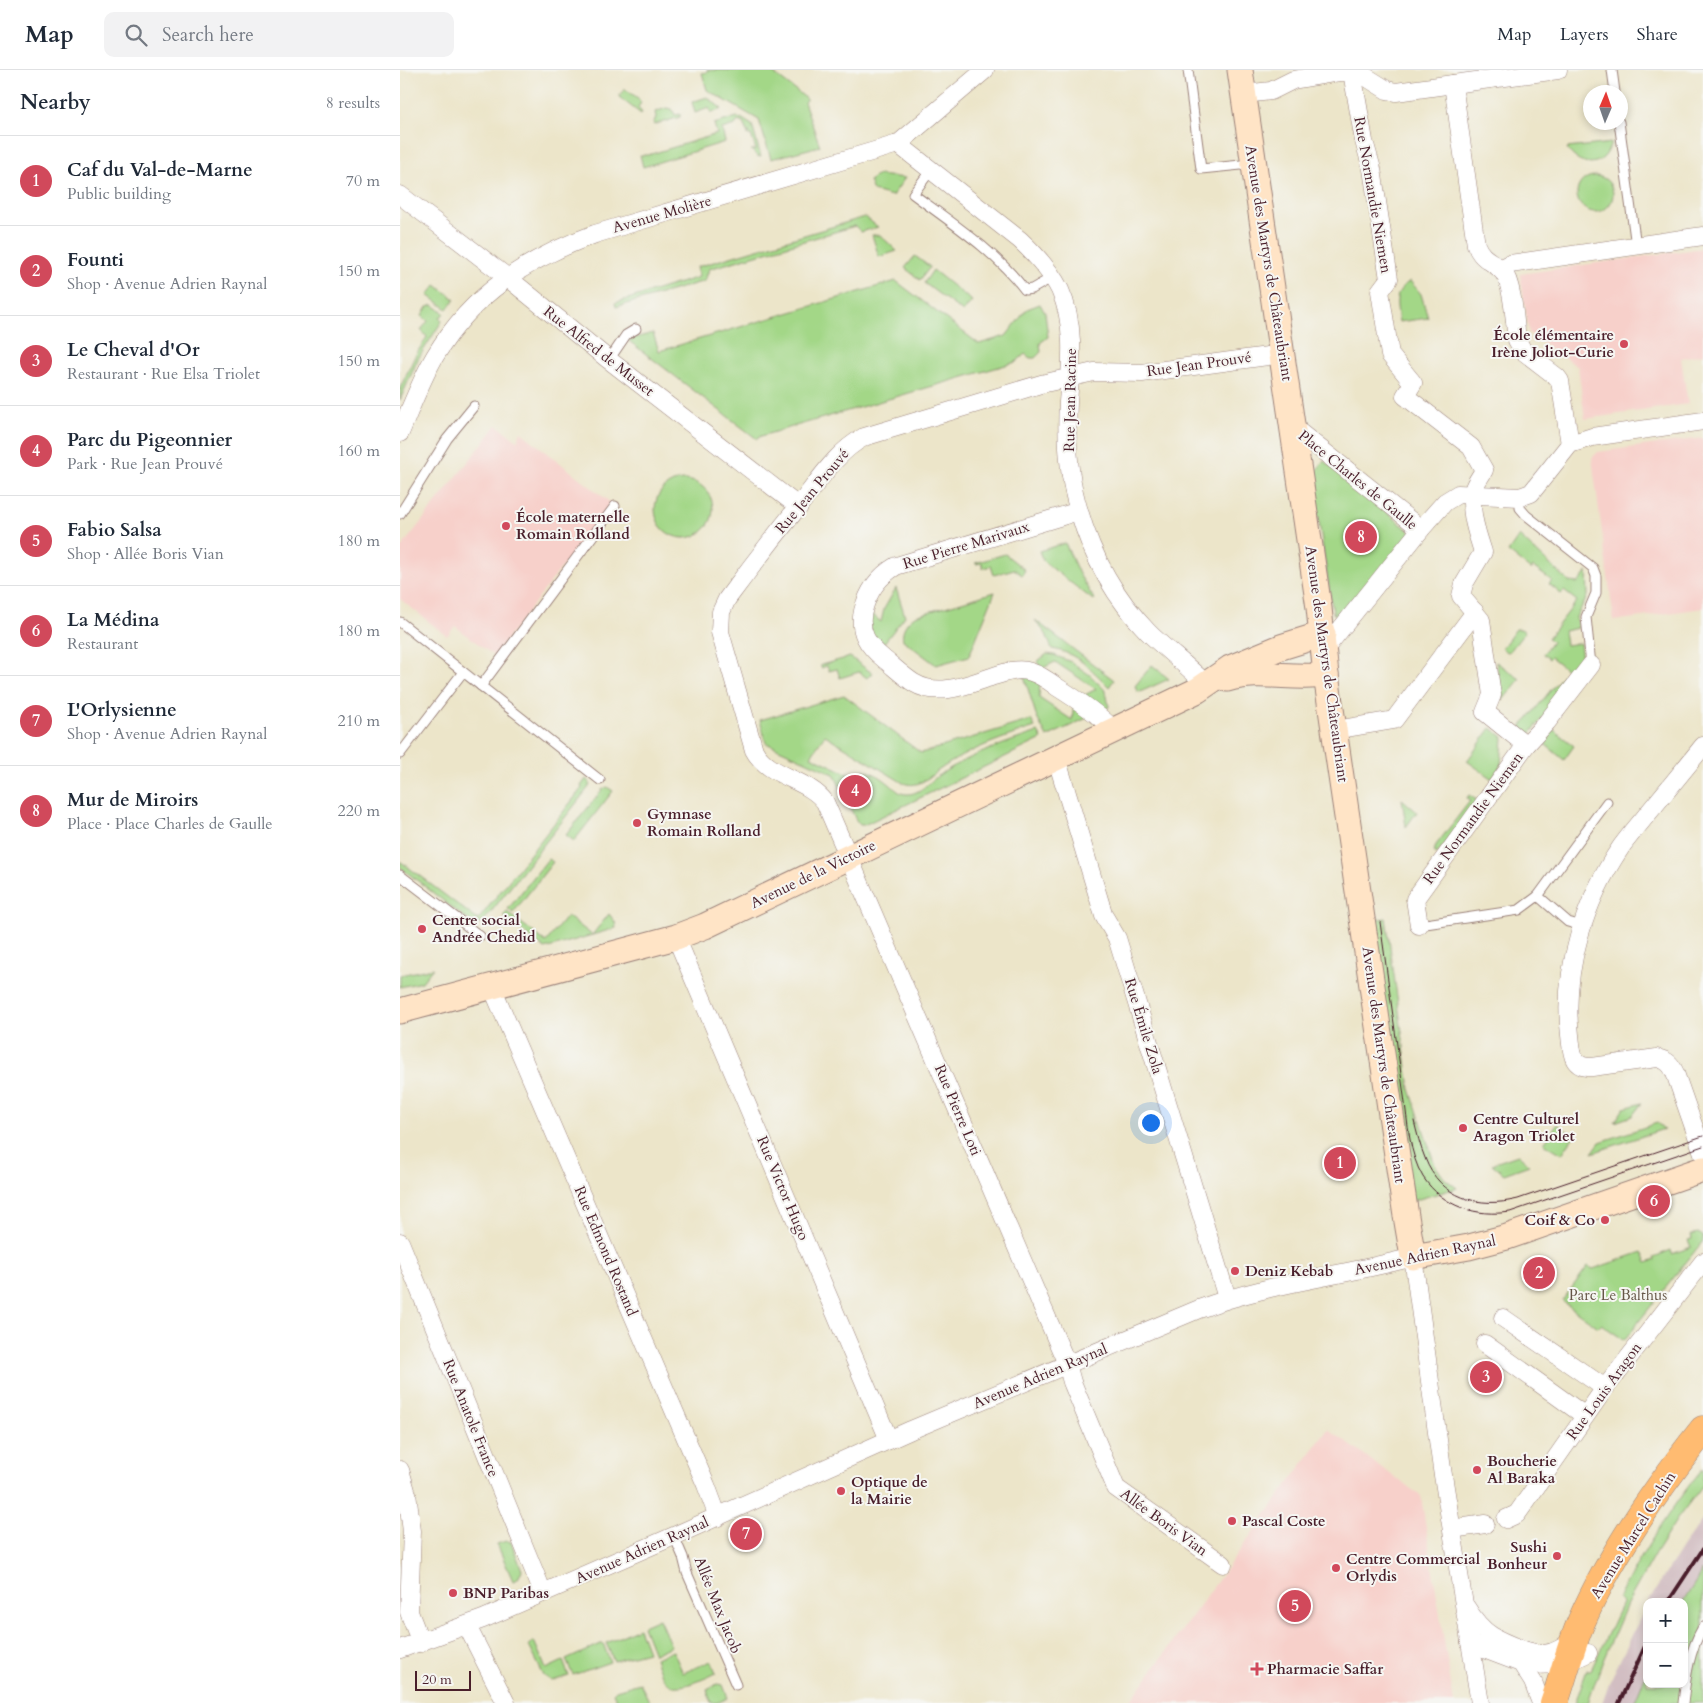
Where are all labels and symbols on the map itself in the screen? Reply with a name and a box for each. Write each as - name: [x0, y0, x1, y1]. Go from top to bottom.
- north arrow: [1583, 85, 1628, 130]
- street label: Rue Normandie Niemen: [1349, 115, 1397, 275]
- street label: Avenue des Martyrs de Châteaubriant: [1240, 144, 1298, 383]
- street label: Avenue Molière: [610, 190, 714, 238]
- street label: Rue Alfred de Musset: [539, 301, 659, 401]
- place label: École élémentaire Irène Joliot-Curie: [1491, 325, 1614, 362]
- marker: École élémentaire Irène Joliot-Curie: [1618, 338, 1630, 350]
- street label: Rue Jean Prouvé: [1145, 347, 1253, 381]
- street label: Rue Jean Racine: [1059, 348, 1081, 452]
- street label: Place Charles de Gaulle: [1294, 426, 1422, 534]
- street label: Rue Jean Prouvé: [770, 444, 854, 538]
- place label: École maternelle Romain Rolland: [516, 507, 630, 544]
- street label: Rue Pierre Marivaux: [900, 516, 1032, 574]
- pin: 8: [1345, 518, 1377, 556]
- marker: École maternelle Romain Rolland: [500, 520, 512, 532]
- street label: Avenue des Martyrs de Châteaubriant: [1300, 545, 1354, 784]
- street label: Rue Normandie Niemen: [1418, 748, 1528, 888]
- pin: 4: [839, 772, 871, 810]
- place label: Gymnase Romain Rolland: [647, 804, 761, 841]
- marker: Gymnase Romain Rolland: [631, 817, 643, 829]
- street label: Avenue de la Victoire: [747, 835, 879, 913]
- place label: Centre social Andrée Chedid: [432, 910, 536, 947]
- marker: Centre social Andrée Chedid: [416, 923, 428, 935]
- street label: Avenue des Martyrs de Châteaubriant: [1357, 946, 1411, 1185]
- street label: Rue Émile Zola: [1120, 976, 1168, 1077]
- street label: Rue Pierre Loti: [930, 1061, 986, 1159]
- place label: Centre Culturel Aragon Triolet: [1473, 1109, 1580, 1146]
- your location: [1138, 1110, 1164, 1136]
- marker: Centre Culturel Aragon Triolet: [1457, 1122, 1469, 1134]
- street label: Rue Victor Hugo: [752, 1133, 814, 1243]
- pin: 1: [1324, 1144, 1356, 1182]
- pin: 6: [1638, 1182, 1670, 1220]
- street label: Rue Edmond Rostand: [570, 1183, 642, 1319]
- place label: Coif & Co: [1525, 1210, 1595, 1230]
- marker: Coif & Co: [1599, 1214, 1611, 1226]
- street label: Avenue Adrien Raynal: [1352, 1230, 1498, 1280]
- pin: 2: [1523, 1254, 1555, 1292]
- place label: Deniz Kebab: [1245, 1261, 1333, 1281]
- marker: Deniz Kebab: [1229, 1265, 1241, 1277]
- park label: Parc Le Balthus: [1569, 1285, 1667, 1305]
- street label: Rue Louis Aragon: [1562, 1338, 1646, 1444]
- street label: Avenue Adrien Raynal: [970, 1339, 1110, 1413]
- street label: Rue Anatole France: [438, 1356, 504, 1480]
- pin: 3: [1470, 1358, 1502, 1396]
- place label: Boucherie Al Baraka: [1487, 1451, 1557, 1488]
- marker: Boucherie Al Baraka: [1471, 1464, 1483, 1476]
- street label: Avenue Marcel Cachin: [1586, 1467, 1680, 1602]
- place label: Optique de la Mairie: [851, 1472, 928, 1509]
- street label: Allée Boris Vian: [1116, 1484, 1212, 1561]
- marker: Optique de la Mairie: [835, 1485, 847, 1497]
- place label: Pascal Coste: [1242, 1511, 1326, 1531]
- street label: Avenue Adrien Raynal: [572, 1512, 712, 1588]
- pin: 7: [730, 1515, 762, 1553]
- marker: Pascal Coste: [1226, 1515, 1238, 1527]
- place label: Sushi Bonheur: [1487, 1537, 1548, 1574]
- place label: Centre Commercial Orlydis: [1346, 1549, 1481, 1586]
- marker: Sushi Bonheur: [1551, 1550, 1563, 1562]
- street label: Allée Max Jacob: [690, 1554, 746, 1656]
- marker: Centre Commercial Orlydis: [1330, 1562, 1342, 1574]
- place label: BNP Paribas: [463, 1583, 549, 1603]
- marker: BNP Paribas: [447, 1587, 459, 1599]
- pin: 5: [1279, 1587, 1311, 1625]
- place label: Pharmacie Saffar: [1267, 1659, 1384, 1679]
- marker: Pharmacie Saffar: [1251, 1663, 1263, 1675]
- scale bar: [415, 1668, 471, 1691]

